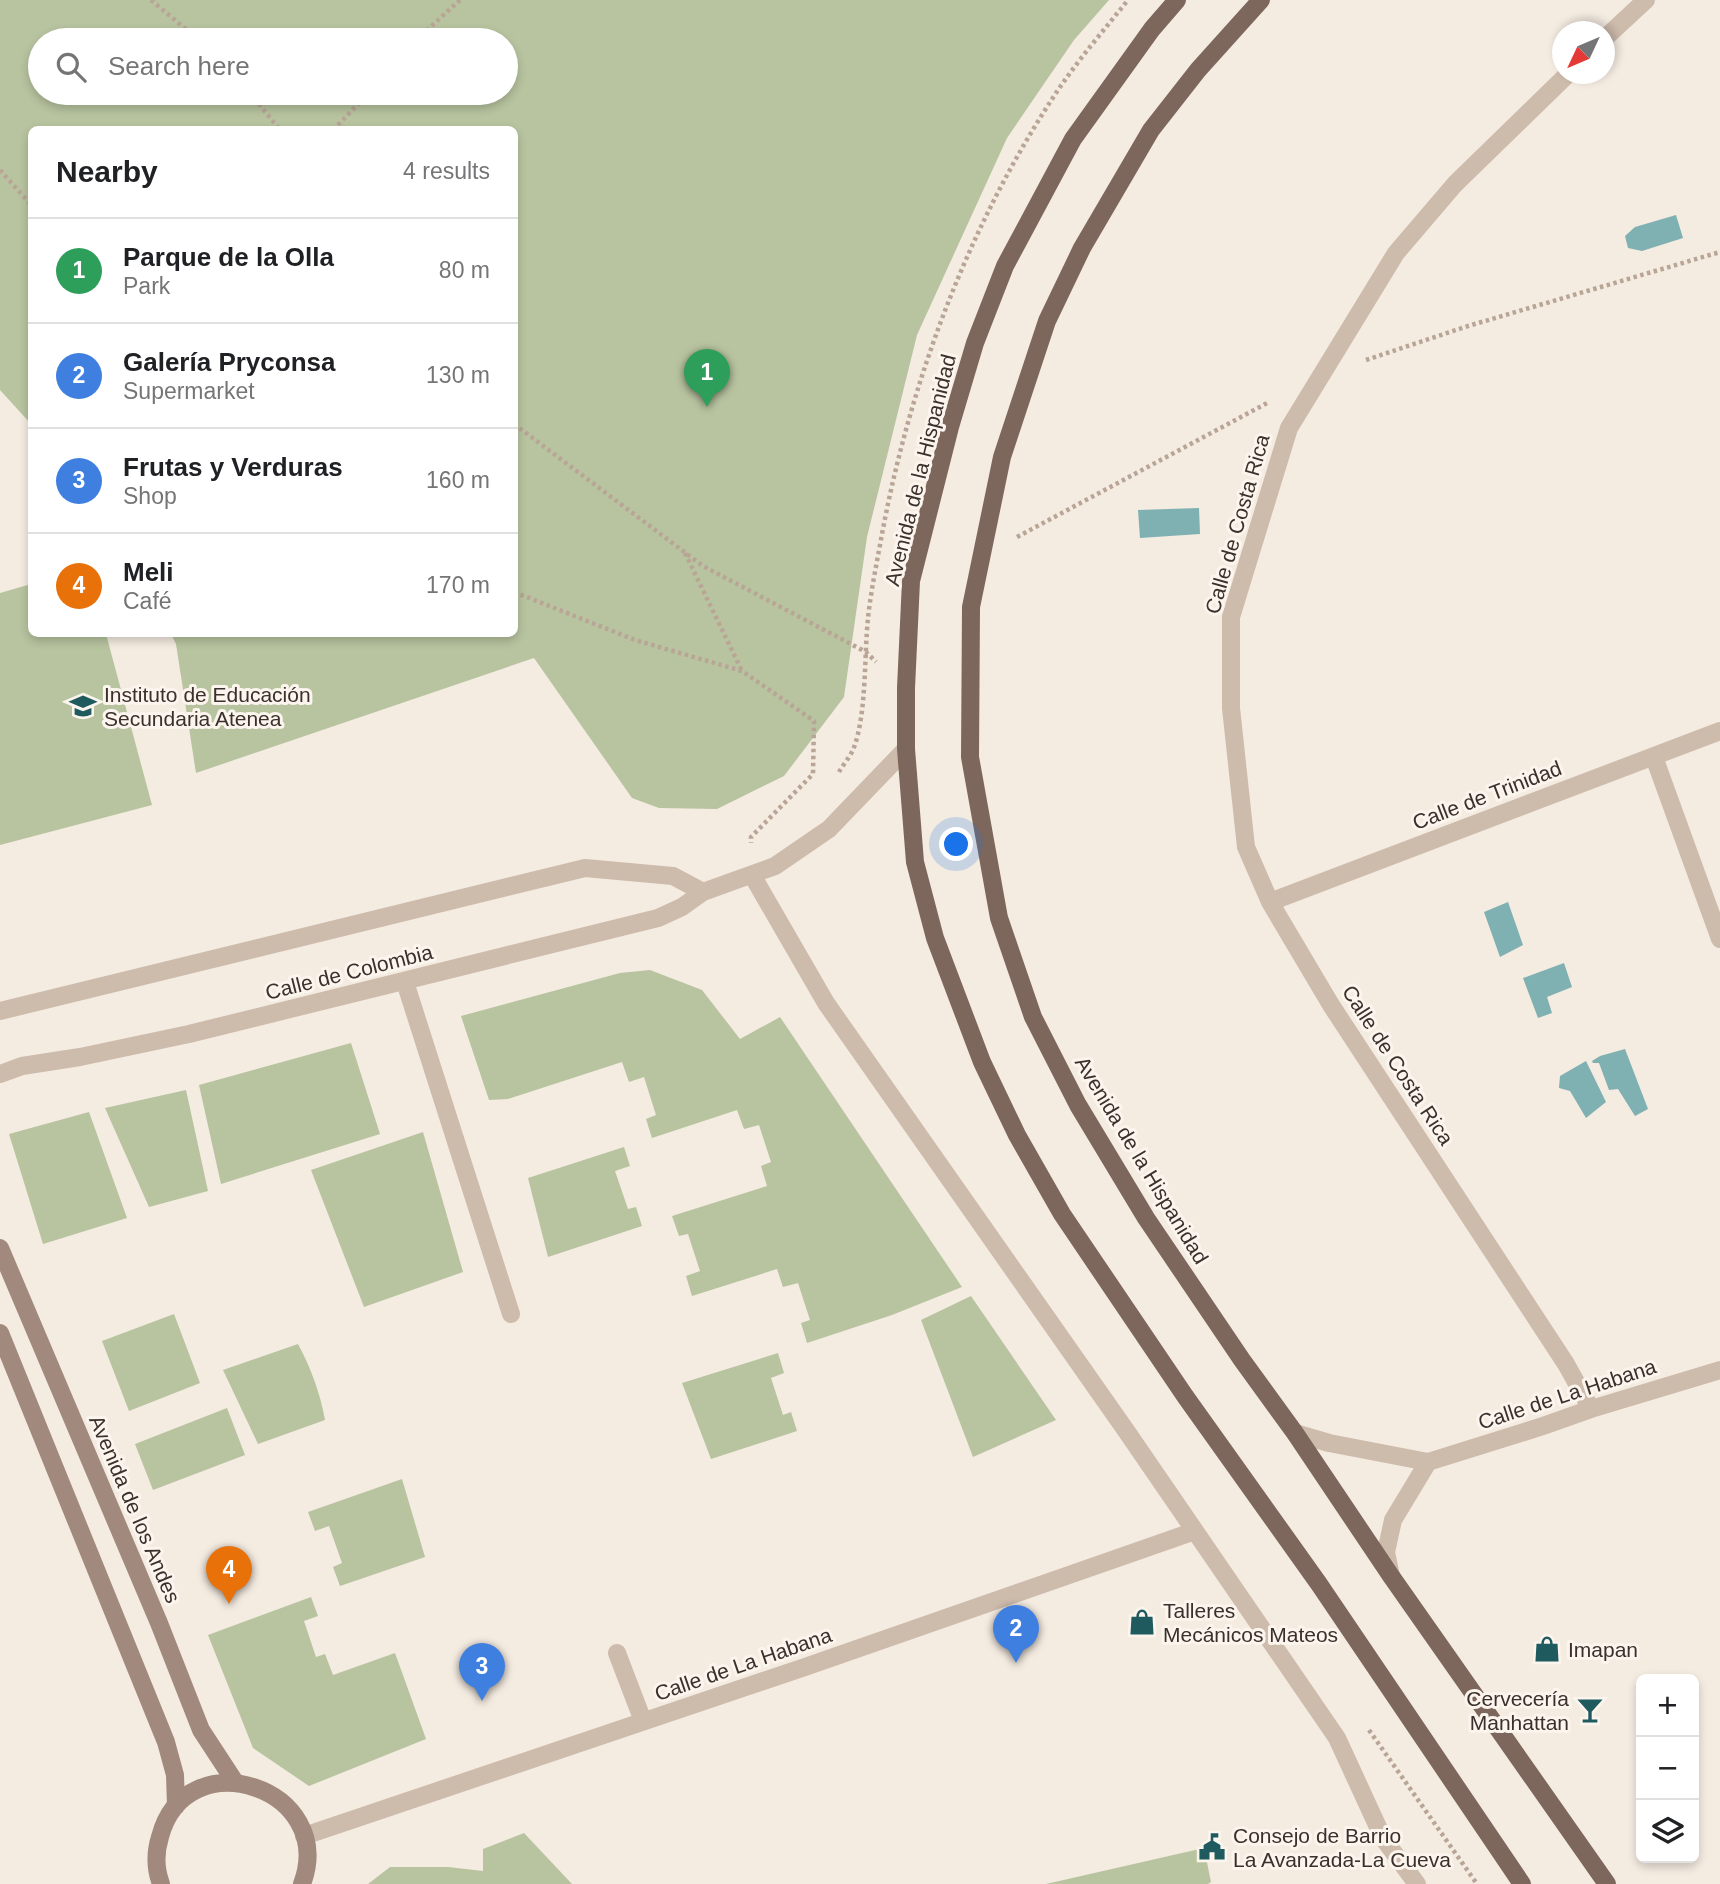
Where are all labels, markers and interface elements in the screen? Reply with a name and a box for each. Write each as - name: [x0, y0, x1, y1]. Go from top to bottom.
- north arrow: [1552, 21, 1615, 84]
- search box: [28, 28, 518, 105]
- icon: search: [52, 48, 90, 86]
- text: Search here: [108, 51, 250, 81]
- text: Nearby: [56, 155, 158, 188]
- text: 4 results: [403, 158, 490, 184]
- text: Parque de la Olla: [123, 242, 334, 272]
- text: 1: [73, 257, 85, 283]
- text: 80 m: [439, 257, 490, 283]
- text: Park: [123, 273, 170, 299]
- text: Galería Pryconsa: [123, 347, 335, 377]
- pin: 1: [684, 349, 730, 407]
- street label: Avenida de la Hispanidad: [880, 352, 960, 588]
- text: 2: [73, 362, 85, 388]
- text: 130 m: [426, 362, 490, 388]
- text: Supermarket: [123, 378, 255, 404]
- street label: Calle de Costa Rica: [1200, 431, 1274, 616]
- text: Frutas y Verduras: [123, 452, 343, 482]
- text: 3: [73, 467, 85, 493]
- text: 160 m: [426, 467, 490, 493]
- text: Shop: [123, 483, 177, 509]
- text: Meli: [123, 557, 174, 587]
- text: 4: [73, 572, 85, 598]
- text: 170 m: [426, 572, 490, 598]
- text: Café: [123, 588, 172, 614]
- place label: Instituto de Educación Secundaria Atenea: [104, 683, 311, 730]
- school or university icon: Instituto de Educación Secundaria Atenea: [68, 691, 98, 721]
- street label: Calle de Trinidad: [1409, 756, 1565, 834]
- your location: [939, 827, 973, 861]
- street label: Calle de Colombia: [263, 940, 435, 1004]
- street label: Calle de Costa Rica: [1338, 981, 1458, 1149]
- street label: Avenida de la Hispanidad: [1071, 1052, 1213, 1268]
- street label: Calle de La Habana: [1475, 1354, 1659, 1434]
- street label: Avenida de los Andes: [85, 1412, 185, 1606]
- pin: 4: [206, 1546, 252, 1604]
- place label: Talleres Mecánicos Mateos: [1163, 1599, 1338, 1646]
- pin: 2: [993, 1605, 1039, 1663]
- shop icon: Talleres Mecánicos Mateos: [1127, 1607, 1157, 1637]
- street label: Calle de La Habana: [651, 1623, 835, 1705]
- shop icon: Imapan: [1532, 1634, 1562, 1664]
- place label: Imapan: [1568, 1638, 1638, 1661]
- pin: 3: [459, 1643, 505, 1701]
- map controls: [1636, 1674, 1699, 1863]
- button: +: [1636, 1674, 1699, 1737]
- place label: Cervecería Manhattan: [1466, 1687, 1569, 1734]
- bar icon: Cervecería Manhattan: [1575, 1695, 1605, 1725]
- button: −: [1636, 1737, 1699, 1800]
- button: layers: [1636, 1800, 1699, 1863]
- place label: Consejo de Barrio La Avanzada-La Cueva: [1233, 1824, 1451, 1871]
- public building icon: Consejo de Barrio La Avanzada-La Cueva: [1197, 1832, 1227, 1862]

